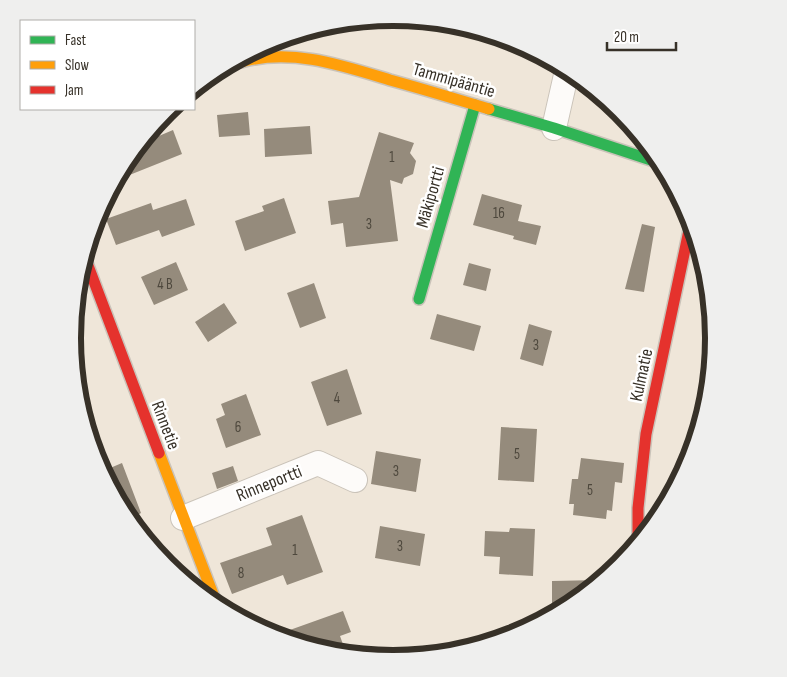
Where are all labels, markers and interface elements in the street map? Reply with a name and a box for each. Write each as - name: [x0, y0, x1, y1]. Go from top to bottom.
- legend: [20, 20, 195, 110]
- scale bar: [607, 20, 676, 52]
- text: 20 m: [614, 28, 639, 47]
- text: Fast: [65, 31, 87, 50]
- text: Slow: [65, 56, 89, 75]
- street label: Tammipääntie: [410, 59, 497, 102]
- text: Jam: [64, 81, 83, 100]
- house number: 1: [389, 148, 395, 167]
- street label: Mäkiportti: [412, 164, 449, 230]
- house number: 16: [493, 204, 505, 223]
- house number: 3: [366, 215, 372, 234]
- house number: 4 B: [157, 275, 173, 294]
- house number: 3: [533, 336, 539, 355]
- street label: Kulmatie: [626, 347, 657, 403]
- house number: 4: [334, 389, 340, 408]
- street label: Rinnetie: [147, 398, 184, 452]
- house number: 6: [235, 418, 241, 437]
- house number: 5: [514, 445, 520, 464]
- street label: Rinneportti: [233, 461, 305, 506]
- house number: 3: [393, 462, 399, 481]
- house number: 5: [587, 481, 593, 500]
- house number: 3: [397, 537, 403, 556]
- house number: 1: [292, 541, 298, 560]
- house number: 8: [238, 564, 244, 583]

